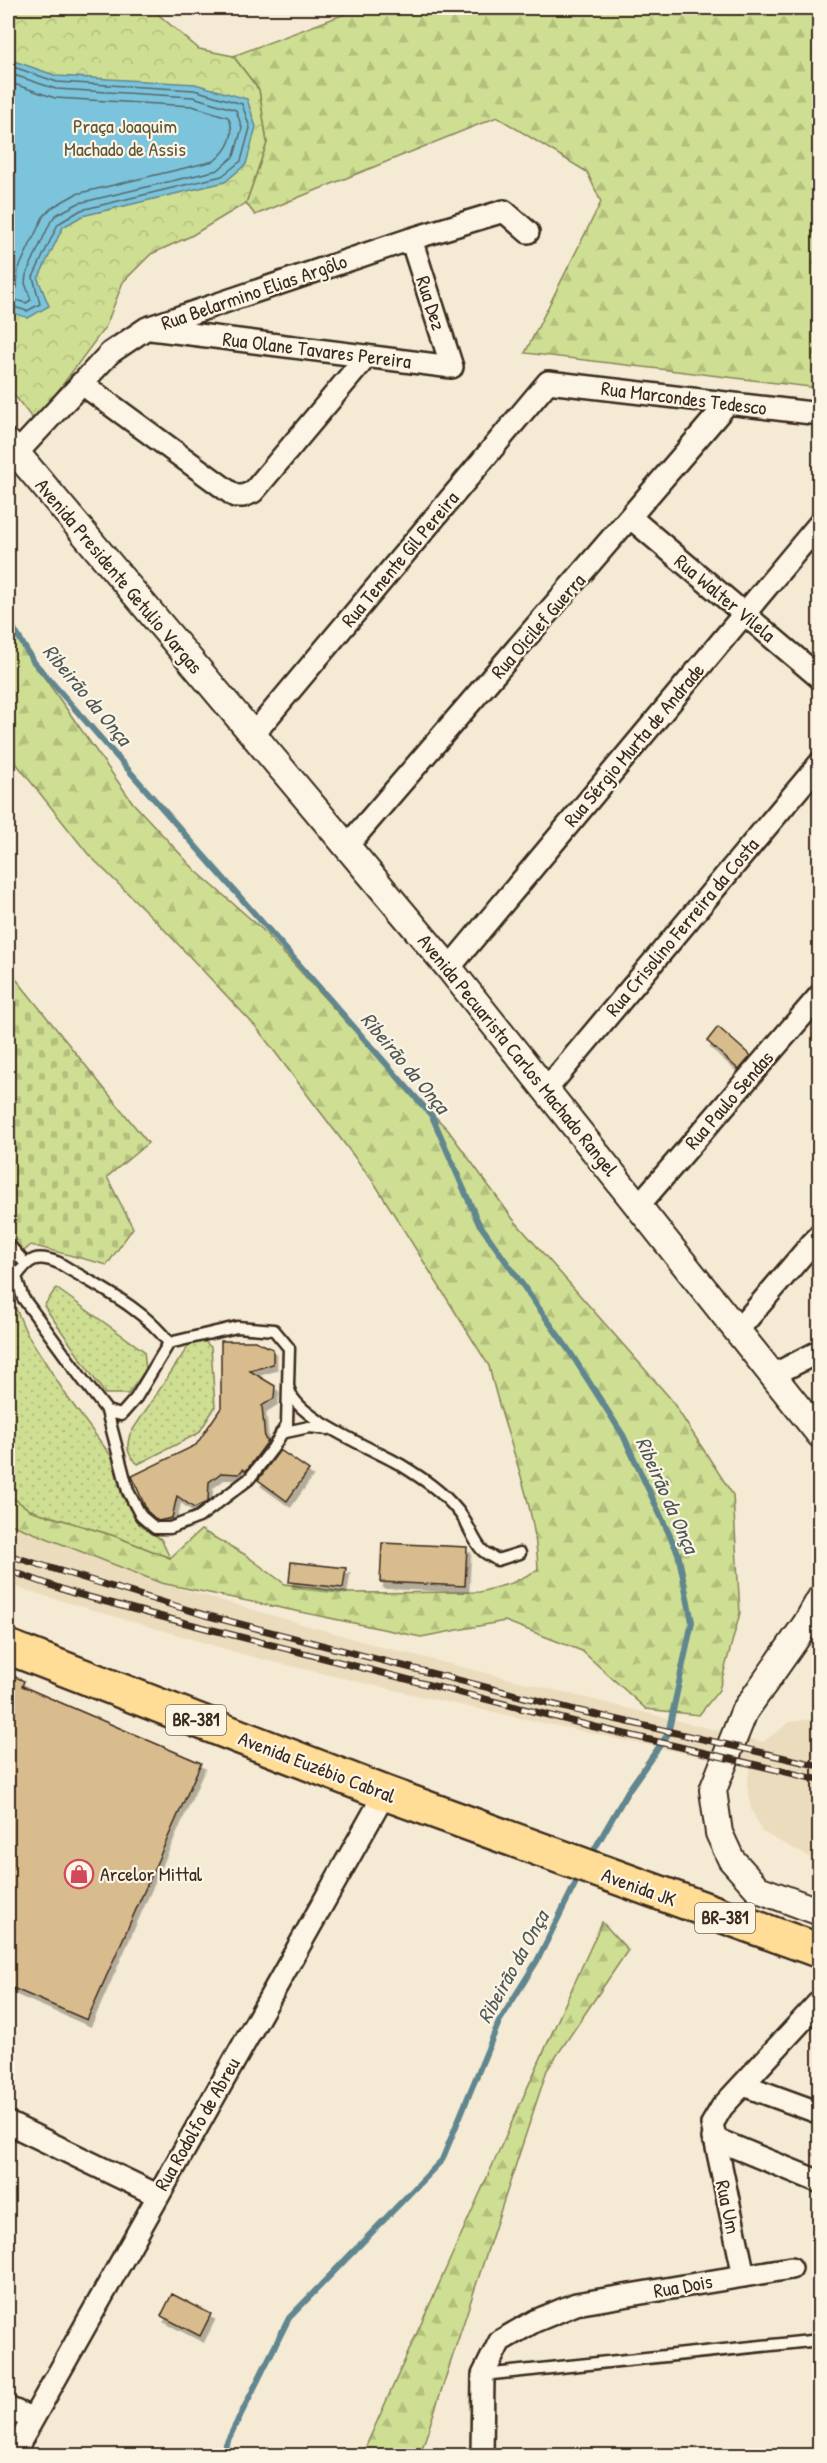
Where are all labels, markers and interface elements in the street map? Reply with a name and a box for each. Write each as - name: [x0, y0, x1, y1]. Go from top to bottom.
- park label: Praça Joaquim Machado de Assis: [64, 112, 186, 162]
- street label: Rua Belarmino Elias Argôlo: [157, 247, 350, 336]
- street label: Rua Dez: [410, 272, 453, 334]
- street label: Rua Olane Tavares Pereira: [221, 325, 413, 374]
- street label: Rua Marcondes Tedesco: [600, 374, 768, 421]
- street label: Avenida Presidente Getulio Vargas: [30, 472, 209, 679]
- street label: Rua Tenente Gil Pereira: [335, 485, 465, 632]
- street label: Rua Walter Vilela: [669, 547, 782, 648]
- street label: Rua Oicilef Guerra: [484, 567, 591, 684]
- water label: Ribeirão da Onça: [36, 638, 140, 754]
- street label: Rua Sérgio Murta de Andrade: [557, 657, 710, 832]
- street label: Rua Crisolino Ferreira da Costa: [599, 832, 764, 1022]
- street label: Avenida Pecuarista Carlos Machado Rangel: [412, 928, 625, 1182]
- water label: Ribeirão da Onça: [354, 1006, 458, 1122]
- street label: Rua Paulo Sendas: [678, 1044, 779, 1155]
- water label: Ribeirão da Onça: [629, 1432, 707, 1560]
- road number: BR-381: [166, 1705, 226, 1735]
- street label: Avenida Euzébio Cabral: [235, 1724, 400, 1809]
- shop icon: Arcelor Mittal: [63, 1858, 95, 1890]
- place label: Arcelor Mittal: [100, 1860, 203, 1887]
- street label: Avenida JK: [598, 1861, 681, 1913]
- water label: Ribeirão da Onça: [470, 1903, 557, 2028]
- road number: BR-381: [695, 1903, 755, 1933]
- street label: Rua Rodolfo de Abreu: [147, 2052, 246, 2195]
- street label: Rua Um: [710, 2178, 747, 2236]
- street label: Rua Dois: [651, 2267, 715, 2304]

